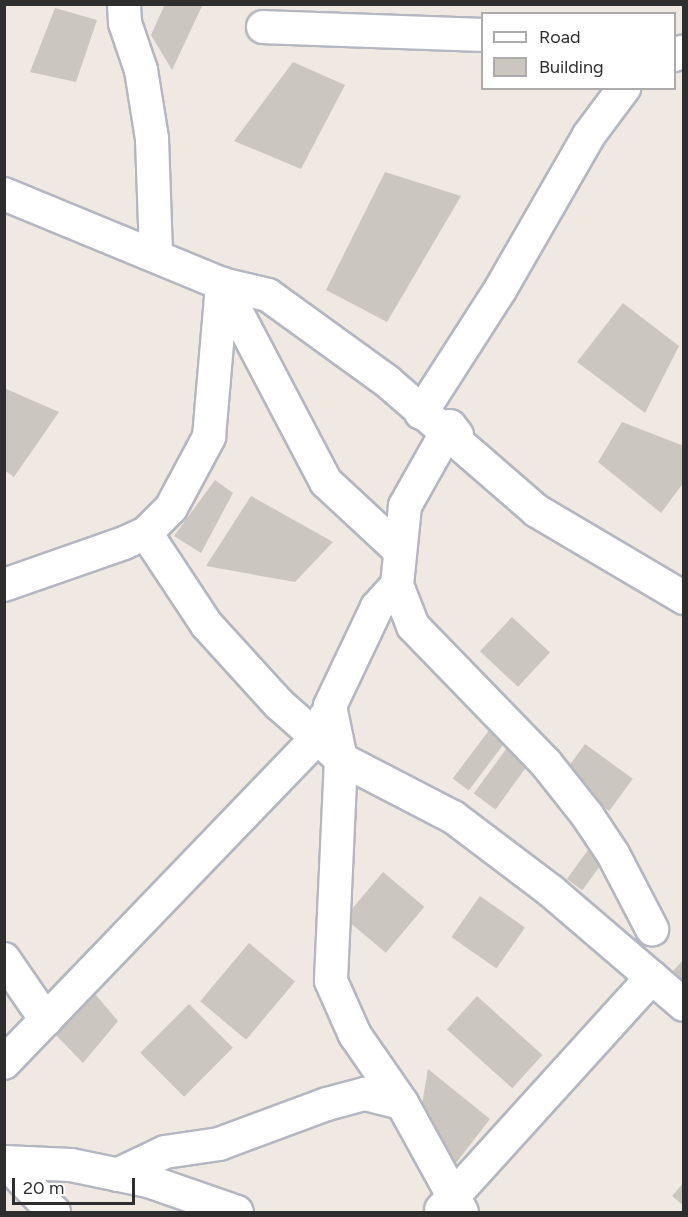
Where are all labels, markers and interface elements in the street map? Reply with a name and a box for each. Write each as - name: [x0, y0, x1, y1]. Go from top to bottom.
- legend: [481, 12, 676, 90]
- text: Road: [539, 26, 580, 48]
- text: Building: [539, 56, 604, 78]
- scale bar: [15, 1166, 138, 1204]
- text: 20 m: [23, 1177, 64, 1199]

